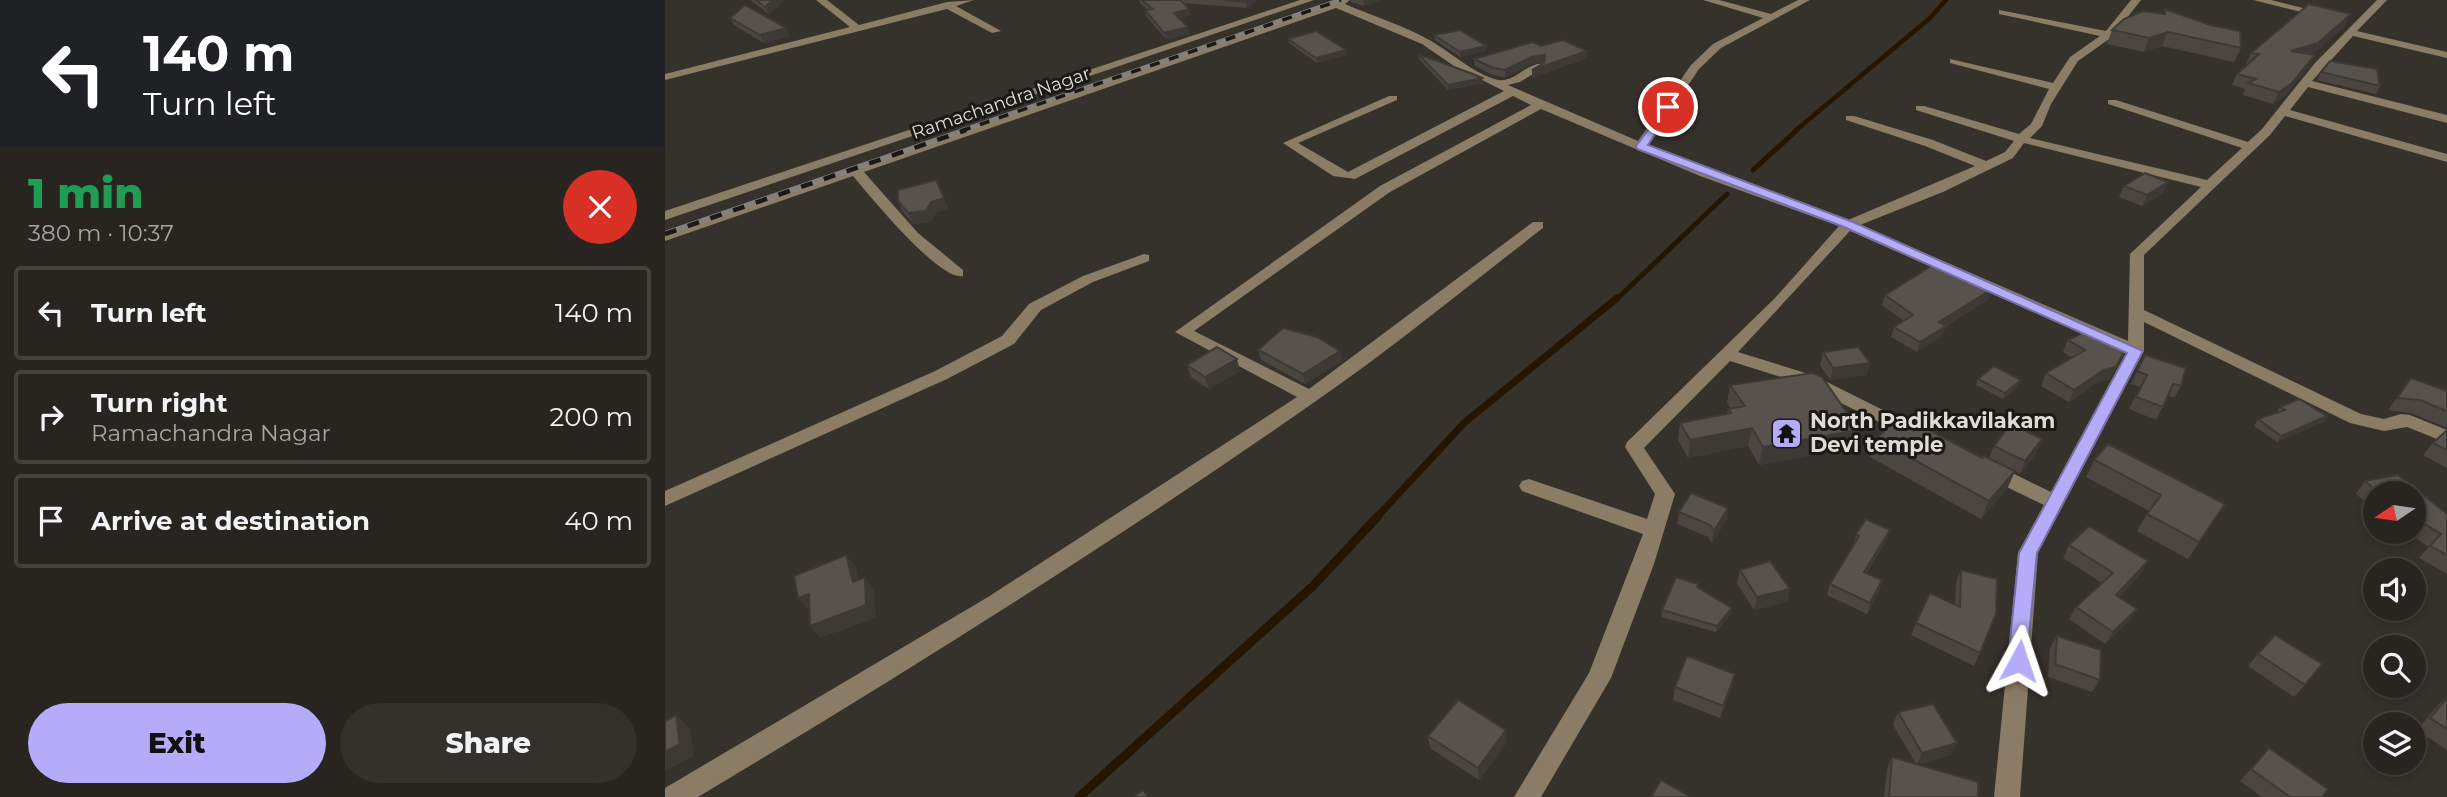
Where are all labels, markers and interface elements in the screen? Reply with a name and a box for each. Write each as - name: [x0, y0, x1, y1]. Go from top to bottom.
- text: 140 m: [143, 24, 295, 83]
- icon: left: [28, 28, 119, 119]
- street label: Ramachandra Nagar: [909, 62, 1093, 144]
- pin: [1638, 77, 1698, 137]
- text: Turn left: [143, 84, 277, 123]
- icon: arrive: [1649, 88, 1687, 126]
- text: 1 min: [28, 167, 144, 219]
- button: close: [563, 170, 637, 244]
- text: 380 m · 10:37: [28, 219, 174, 247]
- icon: left: [32, 294, 70, 332]
- text: Turn left: [91, 297, 207, 329]
- text: 140 m: [555, 297, 633, 329]
- text: Turn right: [91, 387, 227, 419]
- icon: right: [32, 398, 70, 436]
- text: 200 m: [549, 401, 633, 433]
- place label: North Padikkavilakam Devi temple: [1810, 408, 2055, 457]
- temple icon: North Padikkavilakam Devi temple: [1770, 416, 1804, 450]
- text: Ramachandra Nagar: [91, 419, 331, 447]
- north arrow: [2363, 481, 2425, 544]
- map controls: [2363, 481, 2426, 775]
- icon: arrive: [32, 502, 70, 540]
- text: Arrive at destination: [91, 505, 370, 537]
- text: 40 m: [564, 505, 633, 537]
- button: sound: [2363, 558, 2426, 621]
- position arrow: [1982, 624, 2056, 698]
- button: search: [2363, 635, 2426, 698]
- button: Exit: [28, 703, 326, 783]
- button: Share: [340, 703, 637, 783]
- button: layers: [2363, 712, 2426, 775]

